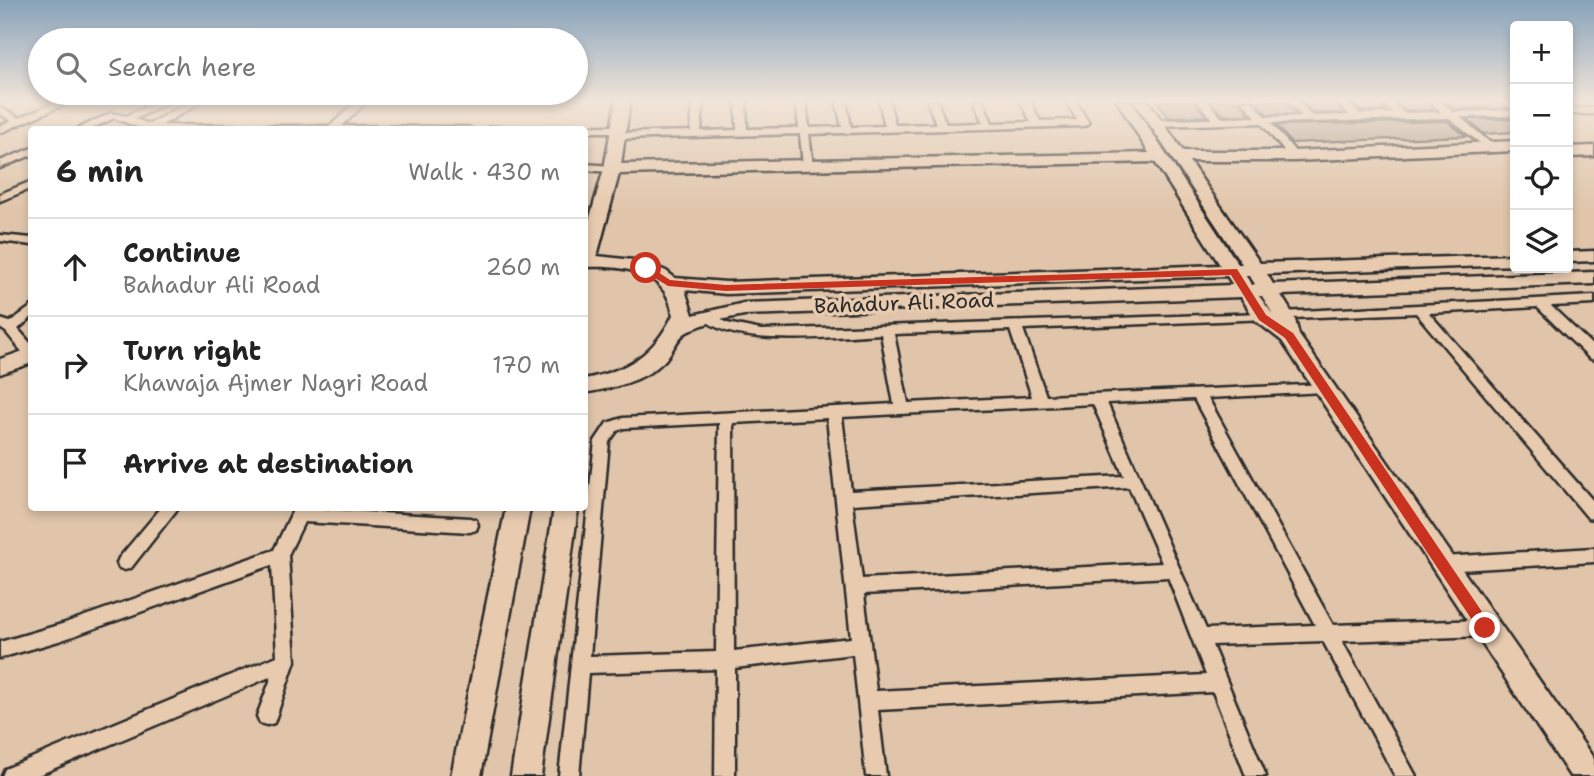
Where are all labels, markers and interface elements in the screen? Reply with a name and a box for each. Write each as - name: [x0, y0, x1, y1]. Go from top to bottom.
- map controls: [1510, 21, 1573, 273]
- button: +: [1510, 21, 1573, 84]
- search box: [28, 28, 588, 105]
- icon: search: [52, 48, 90, 86]
- text: Search here: [108, 49, 257, 84]
- button: −: [1510, 84, 1573, 147]
- button: locate: [1510, 147, 1573, 210]
- text: 6 min: [56, 151, 143, 192]
- text: Walk · 430 m: [408, 157, 560, 187]
- button: layers: [1510, 210, 1573, 273]
- text: Continue: [123, 235, 241, 270]
- icon: ahead: [56, 248, 94, 286]
- text: 260 m: [486, 252, 560, 282]
- route start: [630, 252, 661, 283]
- text: Bahadur Ali Road: [123, 270, 320, 300]
- street label: Bahadur Ali Road: [813, 286, 995, 320]
- text: Turn right: [123, 333, 261, 368]
- icon: right: [56, 346, 94, 384]
- text: 170 m: [492, 350, 560, 380]
- text: Khawaja Ajmer Nagri Road: [123, 368, 428, 398]
- icon: arrive: [56, 444, 94, 482]
- text: Arrive at destination: [123, 446, 413, 481]
- route end: [1469, 612, 1500, 643]

